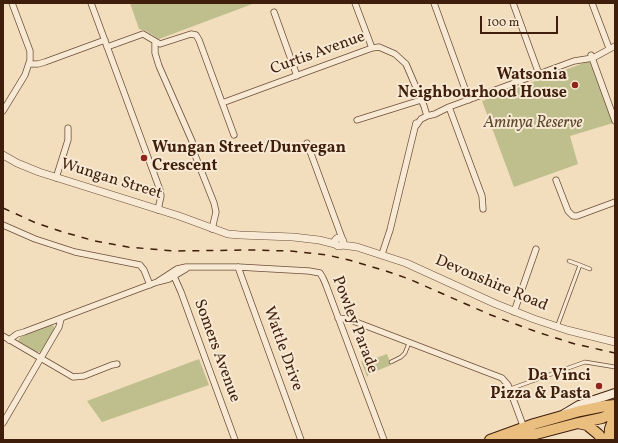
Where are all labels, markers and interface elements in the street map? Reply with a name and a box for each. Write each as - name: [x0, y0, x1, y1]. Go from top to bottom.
- scale bar: [482, 8, 560, 34]
- text: 100 m: [487, 15, 519, 31]
- street label: Curtis Avenue: [268, 28, 368, 80]
- place label: Watsonia Neighbourhood House: [398, 66, 567, 104]
- marker: Watsonia Neighbourhood House: [570, 80, 580, 90]
- park label: Aminya Reserve: [484, 114, 582, 134]
- place label: Wungan Street/Dunvegan Crescent: [152, 139, 346, 177]
- marker: Wungan Street/Dunvegan Crescent: [139, 153, 149, 163]
- street label: Wungan Street: [58, 155, 164, 205]
- street label: Devonshire Road: [432, 252, 550, 316]
- street label: Powley Parade: [327, 274, 381, 376]
- street label: Somers Avenue: [188, 297, 244, 405]
- street label: Wattle Drive: [258, 304, 306, 394]
- place label: Da Vinci Pizza & Pasta: [490, 367, 591, 405]
- marker: Da Vinci Pizza & Pasta: [594, 381, 604, 391]

